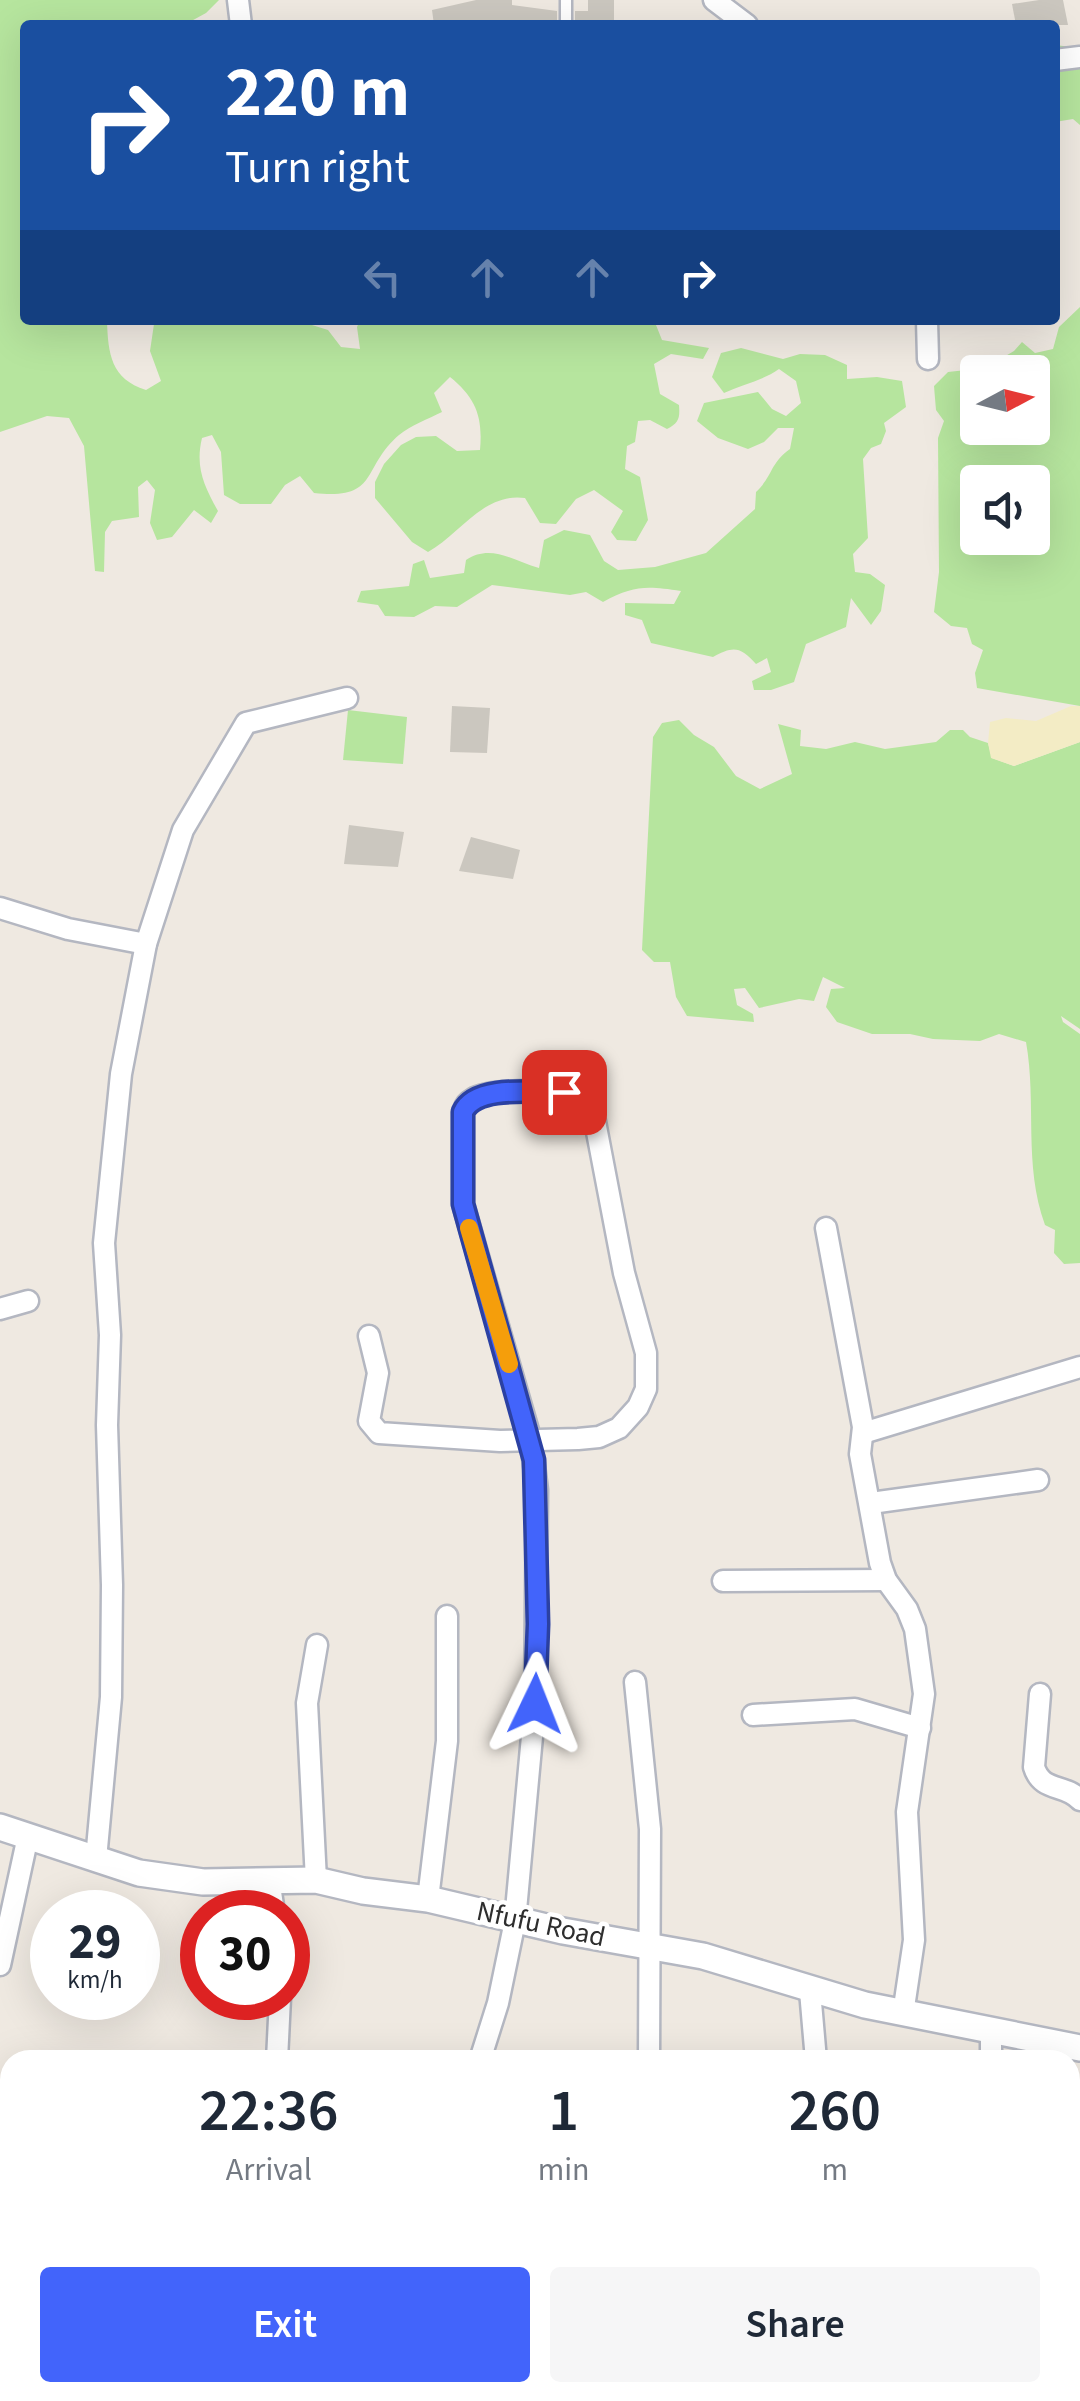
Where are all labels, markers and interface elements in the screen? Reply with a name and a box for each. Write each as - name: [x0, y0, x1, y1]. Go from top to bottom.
- text: 220 m: [225, 43, 410, 143]
- icon: right: [60, 60, 190, 190]
- text: Turn right: [225, 136, 410, 200]
- icon: left: [355, 250, 410, 305]
- icon: ahead: [460, 250, 515, 305]
- icon: ahead: [565, 250, 620, 305]
- icon: right: [670, 250, 725, 305]
- north arrow: [960, 355, 1050, 445]
- map controls: [960, 355, 1050, 555]
- button: sound: [960, 465, 1050, 555]
- pin: [522, 1050, 607, 1135]
- icon: arrive: [537, 1065, 592, 1120]
- position arrow: [483, 1652, 587, 1756]
- speed limit sign: 30: [180, 1890, 310, 2020]
- street label: Nfufu Road: [473, 1891, 609, 1957]
- text: 29: [69, 1907, 121, 1978]
- text: km/h: [67, 1962, 123, 1998]
- text: 22:36: [199, 2069, 339, 2154]
- text: 1: [548, 2069, 579, 2154]
- text: 260: [789, 2069, 881, 2154]
- text: Arrival: [226, 2147, 312, 2193]
- text: min: [538, 2147, 590, 2193]
- text: m: [822, 2147, 848, 2193]
- button: Exit: [40, 2267, 530, 2382]
- button: Share: [550, 2267, 1040, 2382]

